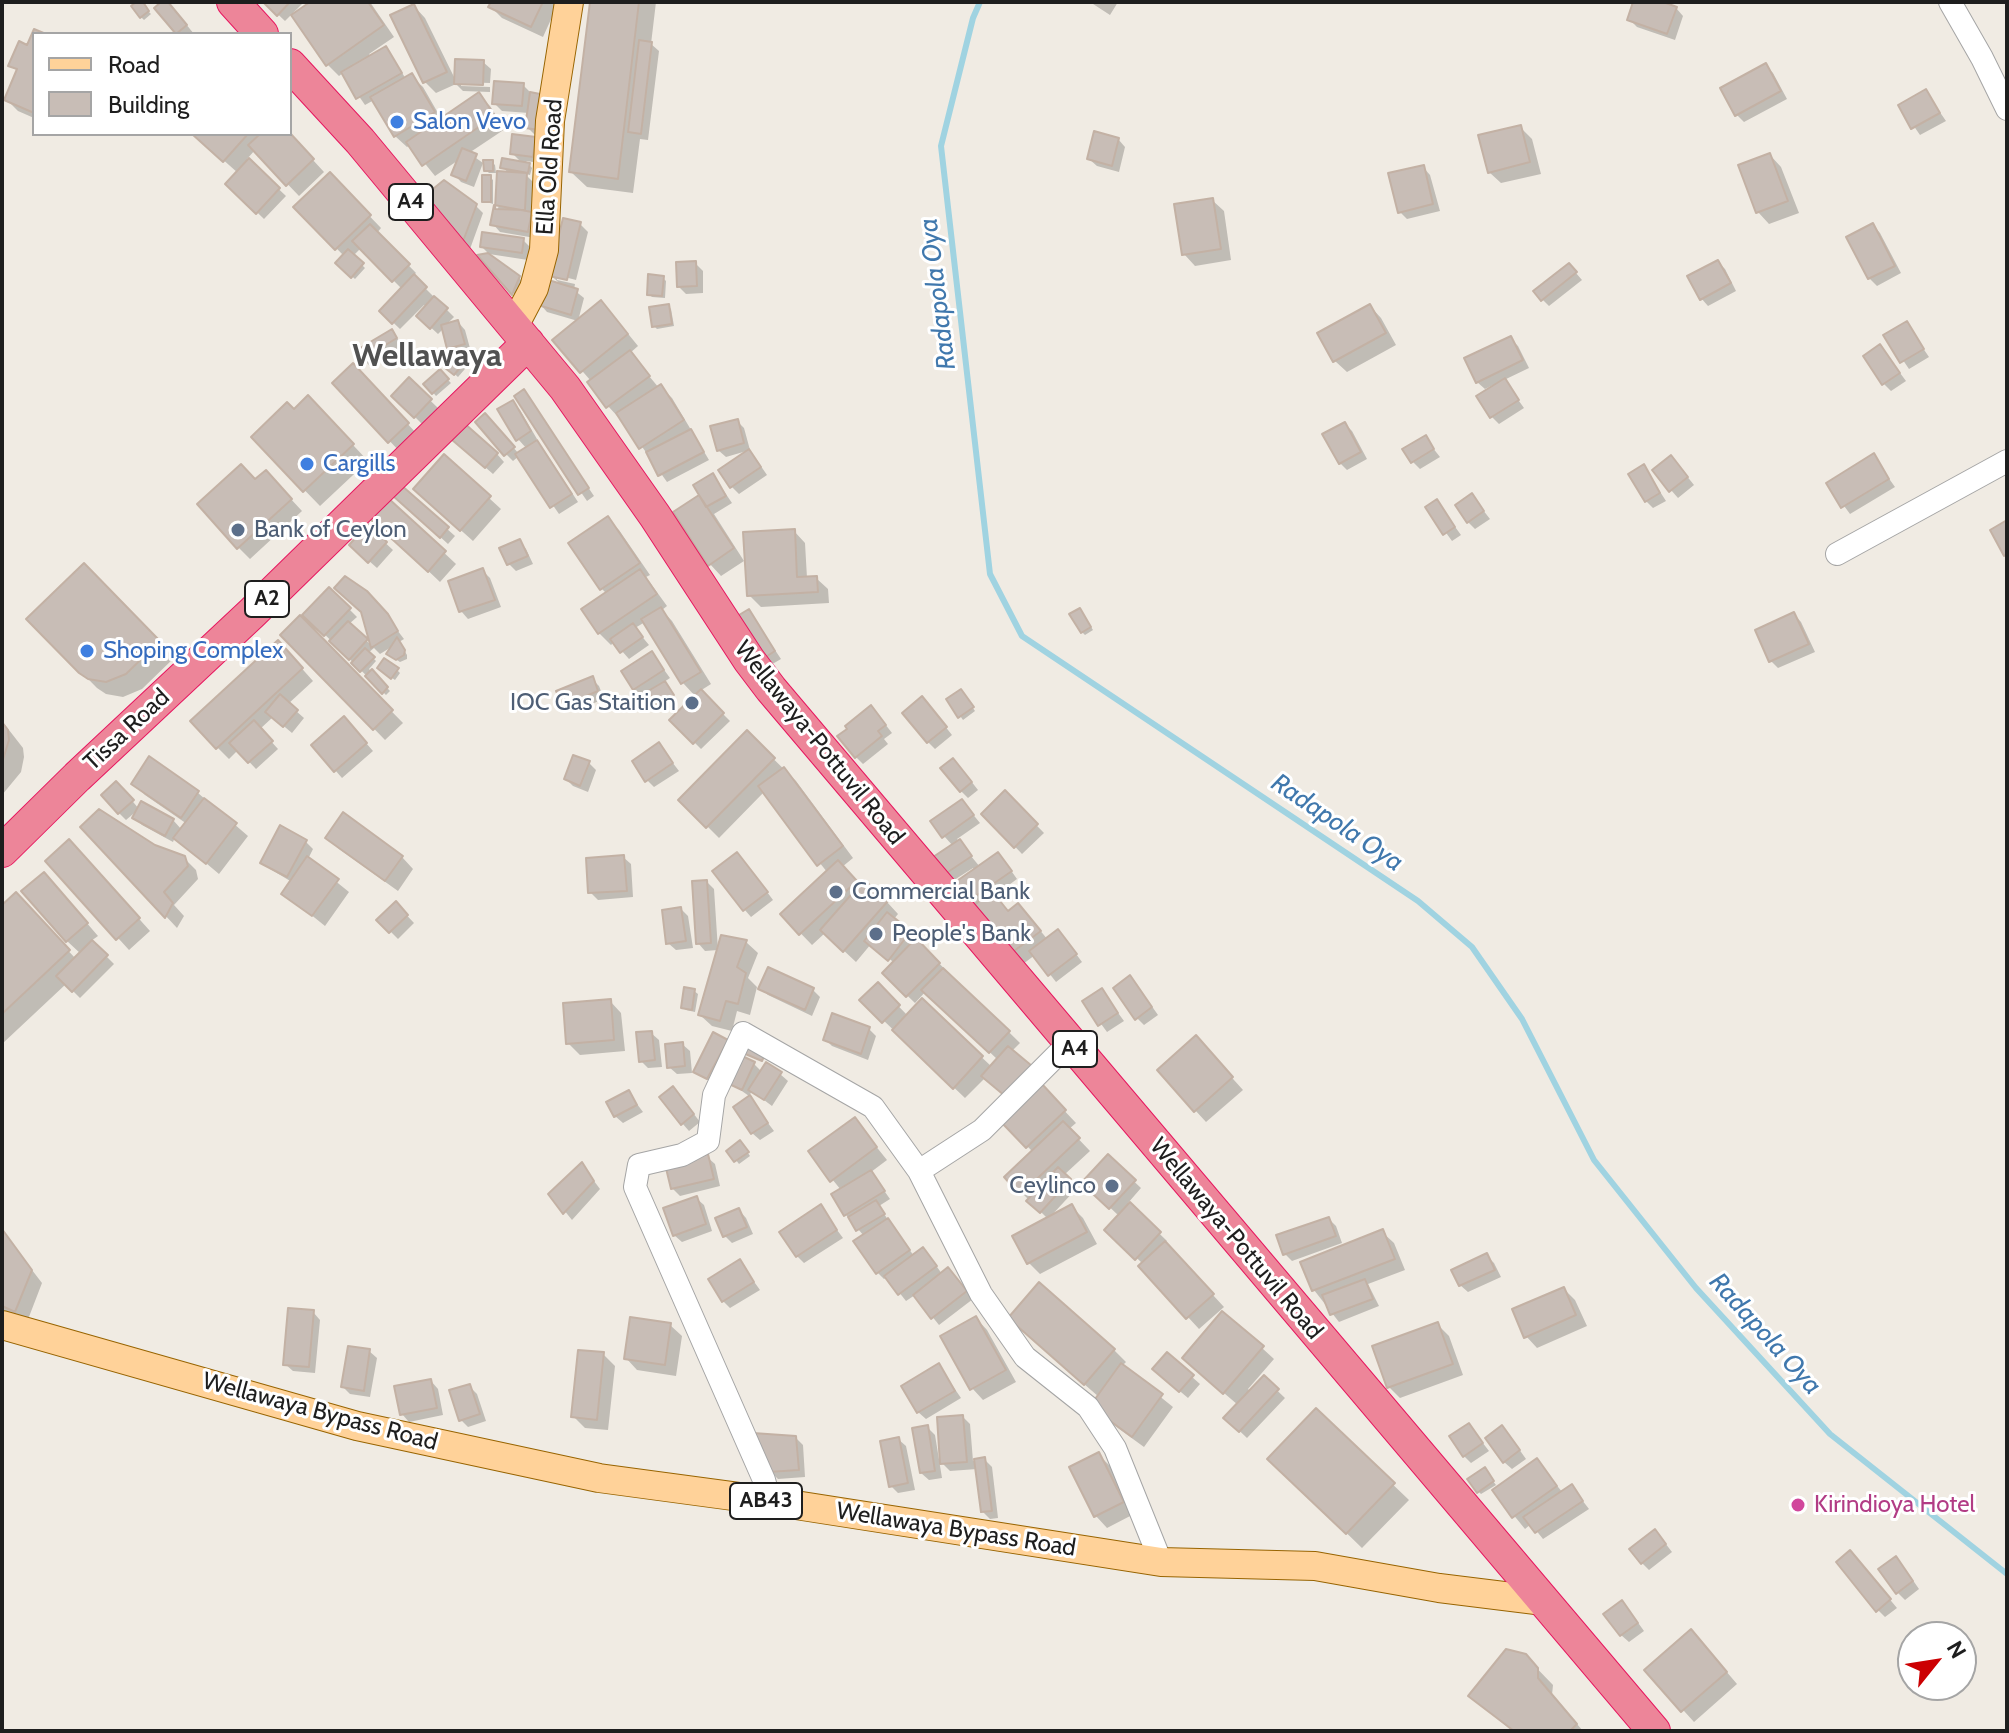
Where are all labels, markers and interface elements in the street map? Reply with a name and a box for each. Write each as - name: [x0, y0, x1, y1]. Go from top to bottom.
- legend: [32, 32, 292, 136]
- text: Road: [108, 50, 160, 79]
- text: Building: [108, 90, 189, 119]
- street label: Ella Old Road: [531, 98, 569, 236]
- place label: Salon Vevo: [413, 108, 526, 136]
- marker: Salon Vevo: [388, 113, 406, 131]
- road number: A4: [389, 184, 433, 220]
- water label: Radapola Oya: [913, 216, 963, 372]
- district label: Wellawaya: [352, 338, 502, 376]
- place label: Cargills: [323, 450, 396, 478]
- marker: Cargills: [298, 455, 316, 473]
- place label: Bank of Ceylon: [254, 516, 407, 544]
- marker: Bank of Ceylon: [229, 521, 247, 539]
- road number: A2: [245, 581, 289, 617]
- street label: Wellawaya-Pottuvil Road: [728, 635, 910, 851]
- place label: Shoping Complex: [103, 637, 283, 665]
- marker: Shoping Complex: [78, 642, 96, 660]
- street label: Tissa Road: [78, 683, 176, 777]
- place label: IOC Gas Staition: [510, 689, 676, 717]
- marker: IOC Gas Staition: [683, 694, 701, 712]
- water label: Radapola Oya: [1265, 767, 1409, 879]
- place label: Commercial Bank: [852, 878, 1030, 906]
- marker: Commercial Bank: [827, 883, 845, 901]
- place label: People's Bank: [892, 920, 1031, 948]
- marker: People's Bank: [867, 925, 885, 943]
- road number: A4: [1053, 1031, 1097, 1067]
- street label: Wellawaya-Pottuvil Road: [1143, 1133, 1329, 1345]
- place label: Ceylinco: [1009, 1172, 1096, 1200]
- marker: Ceylinco: [1103, 1177, 1121, 1195]
- water label: Radapola Oya: [1702, 1267, 1828, 1401]
- street label: Wellawaya Bypass Road: [199, 1367, 441, 1457]
- road number: AB43: [730, 1483, 802, 1519]
- place label: Kirindioya Hotel: [1814, 1491, 1975, 1519]
- marker: Kirindioya Hotel: [1789, 1496, 1807, 1514]
- street label: Wellawaya Bypass Road: [834, 1497, 1078, 1563]
- north arrow: [1897, 1621, 1977, 1701]
- text: N: [1941, 1636, 1972, 1663]

